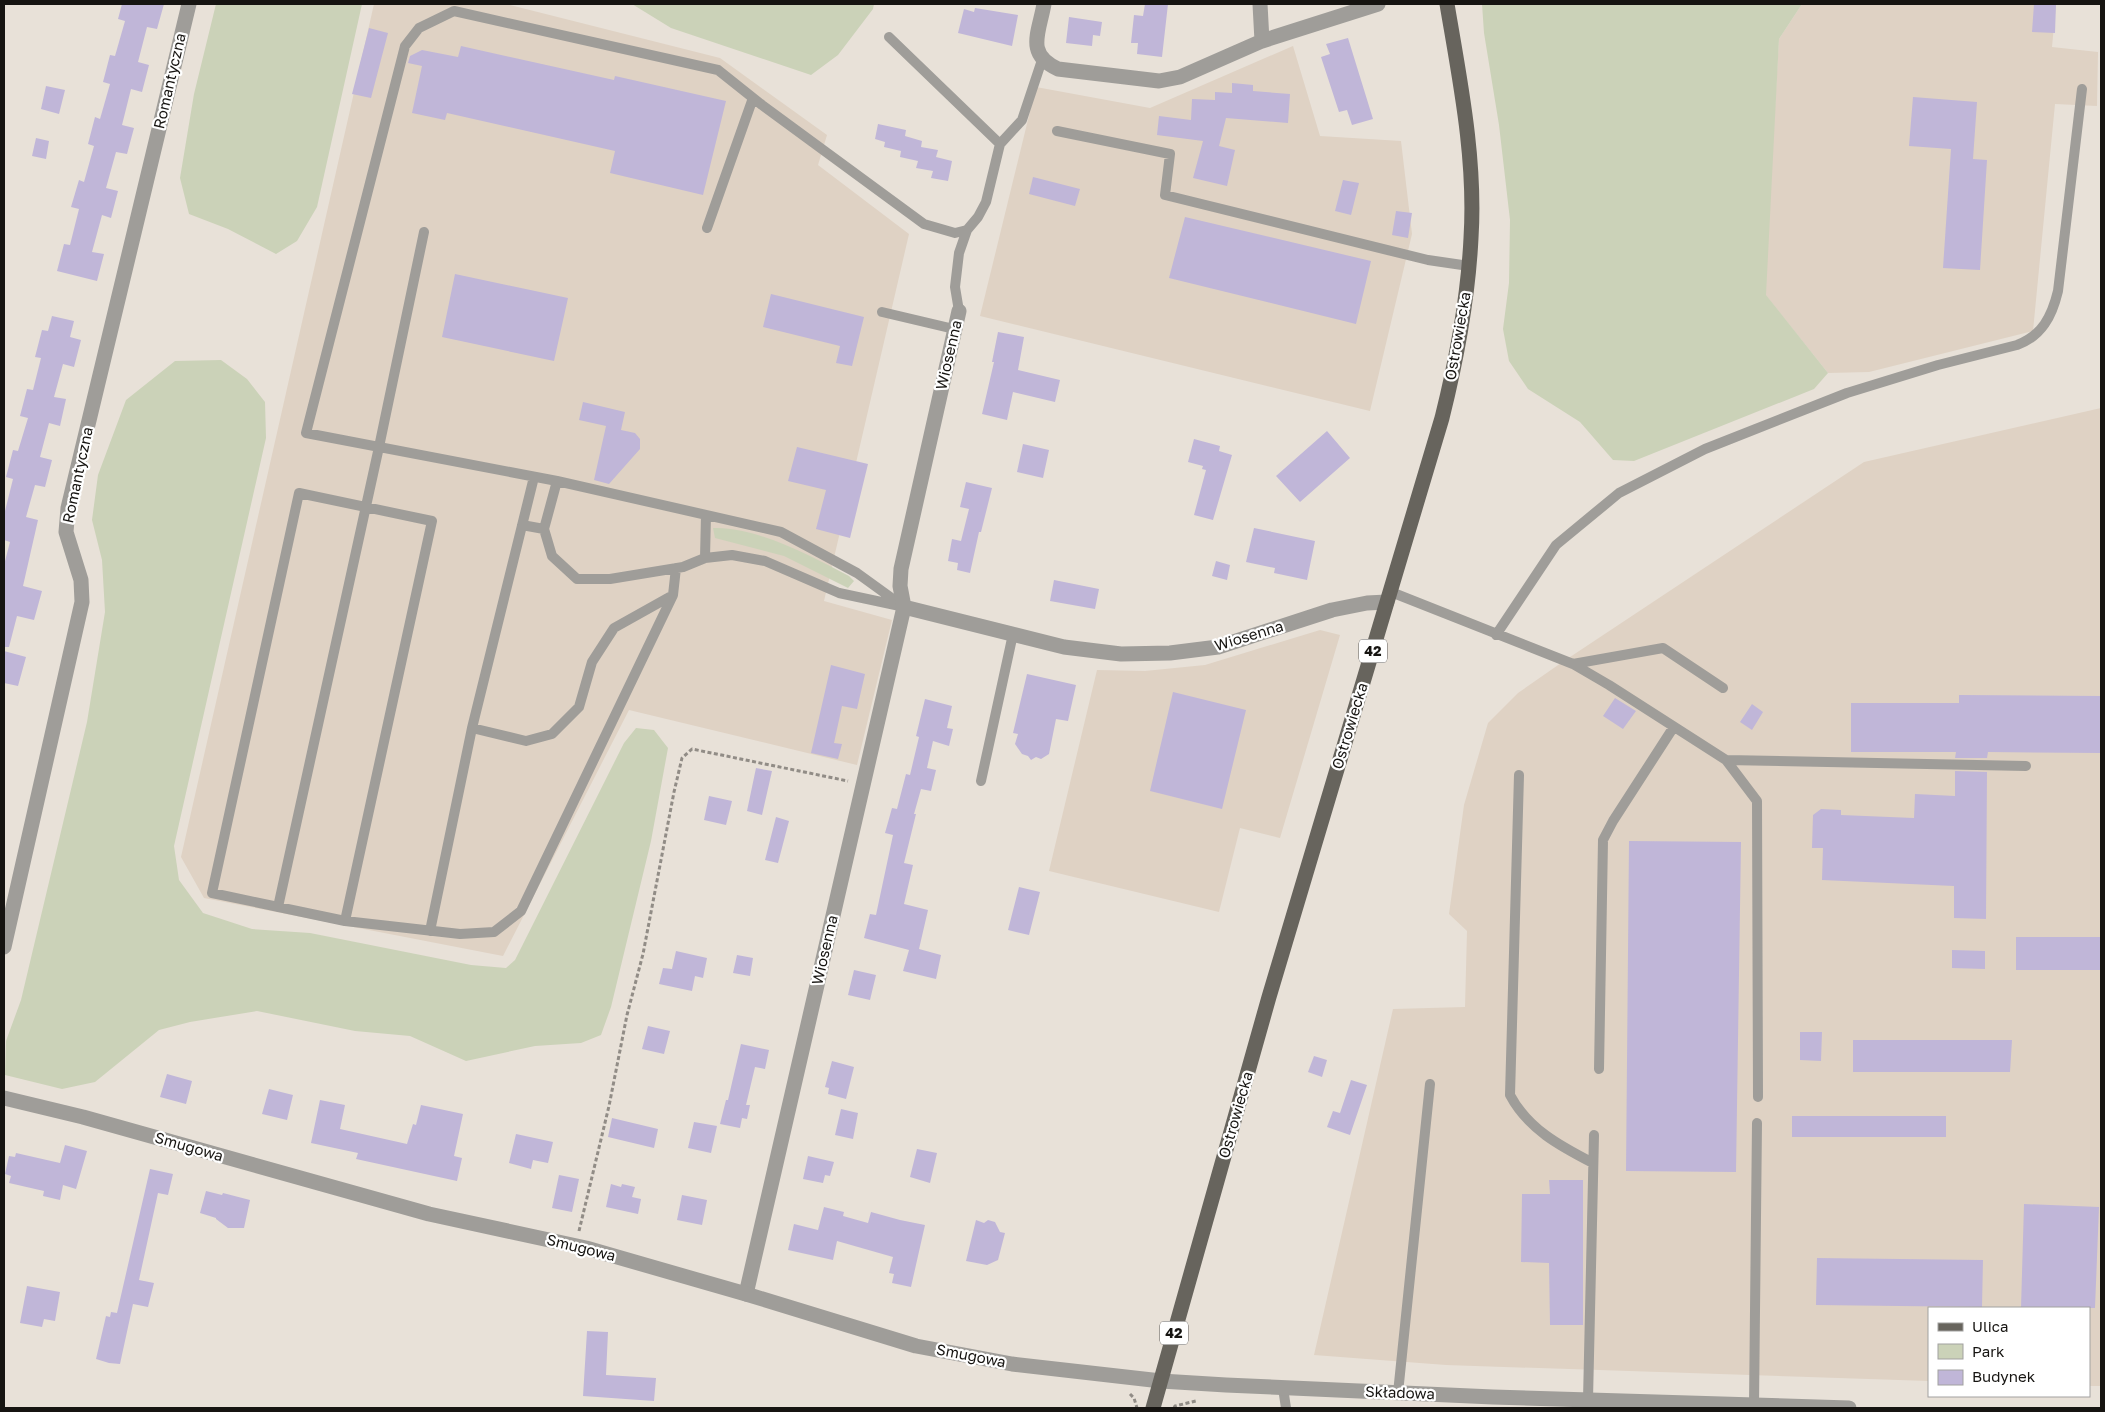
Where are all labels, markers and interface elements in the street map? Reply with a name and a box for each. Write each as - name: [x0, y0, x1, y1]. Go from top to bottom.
- street label: Romantyczna: [149, 31, 189, 130]
- street label: Ostrowiecka: [1440, 290, 1474, 381]
- street label: Wiosenna: [931, 318, 965, 391]
- street label: Romantyczna: [58, 425, 96, 525]
- street label: Wiosenna: [1212, 616, 1285, 654]
- road number: 42: [1359, 640, 1387, 662]
- street label: Ostrowiecka: [1327, 680, 1371, 771]
- street label: Wiosenna: [807, 913, 841, 986]
- street label: Ostrowiecka: [1214, 1069, 1256, 1160]
- street label: Smugowa: [153, 1128, 226, 1164]
- street label: Smugowa: [545, 1230, 618, 1264]
- legend: [1928, 1307, 2090, 1397]
- text: Ulica: [1972, 1317, 2008, 1335]
- road number: 42: [1160, 1322, 1188, 1345]
- street label: Smugowa: [935, 1339, 1007, 1371]
- text: Park: [1972, 1342, 2005, 1360]
- text: Budynek: [1972, 1367, 2036, 1385]
- street label: Składowa: [1365, 1382, 1435, 1402]

